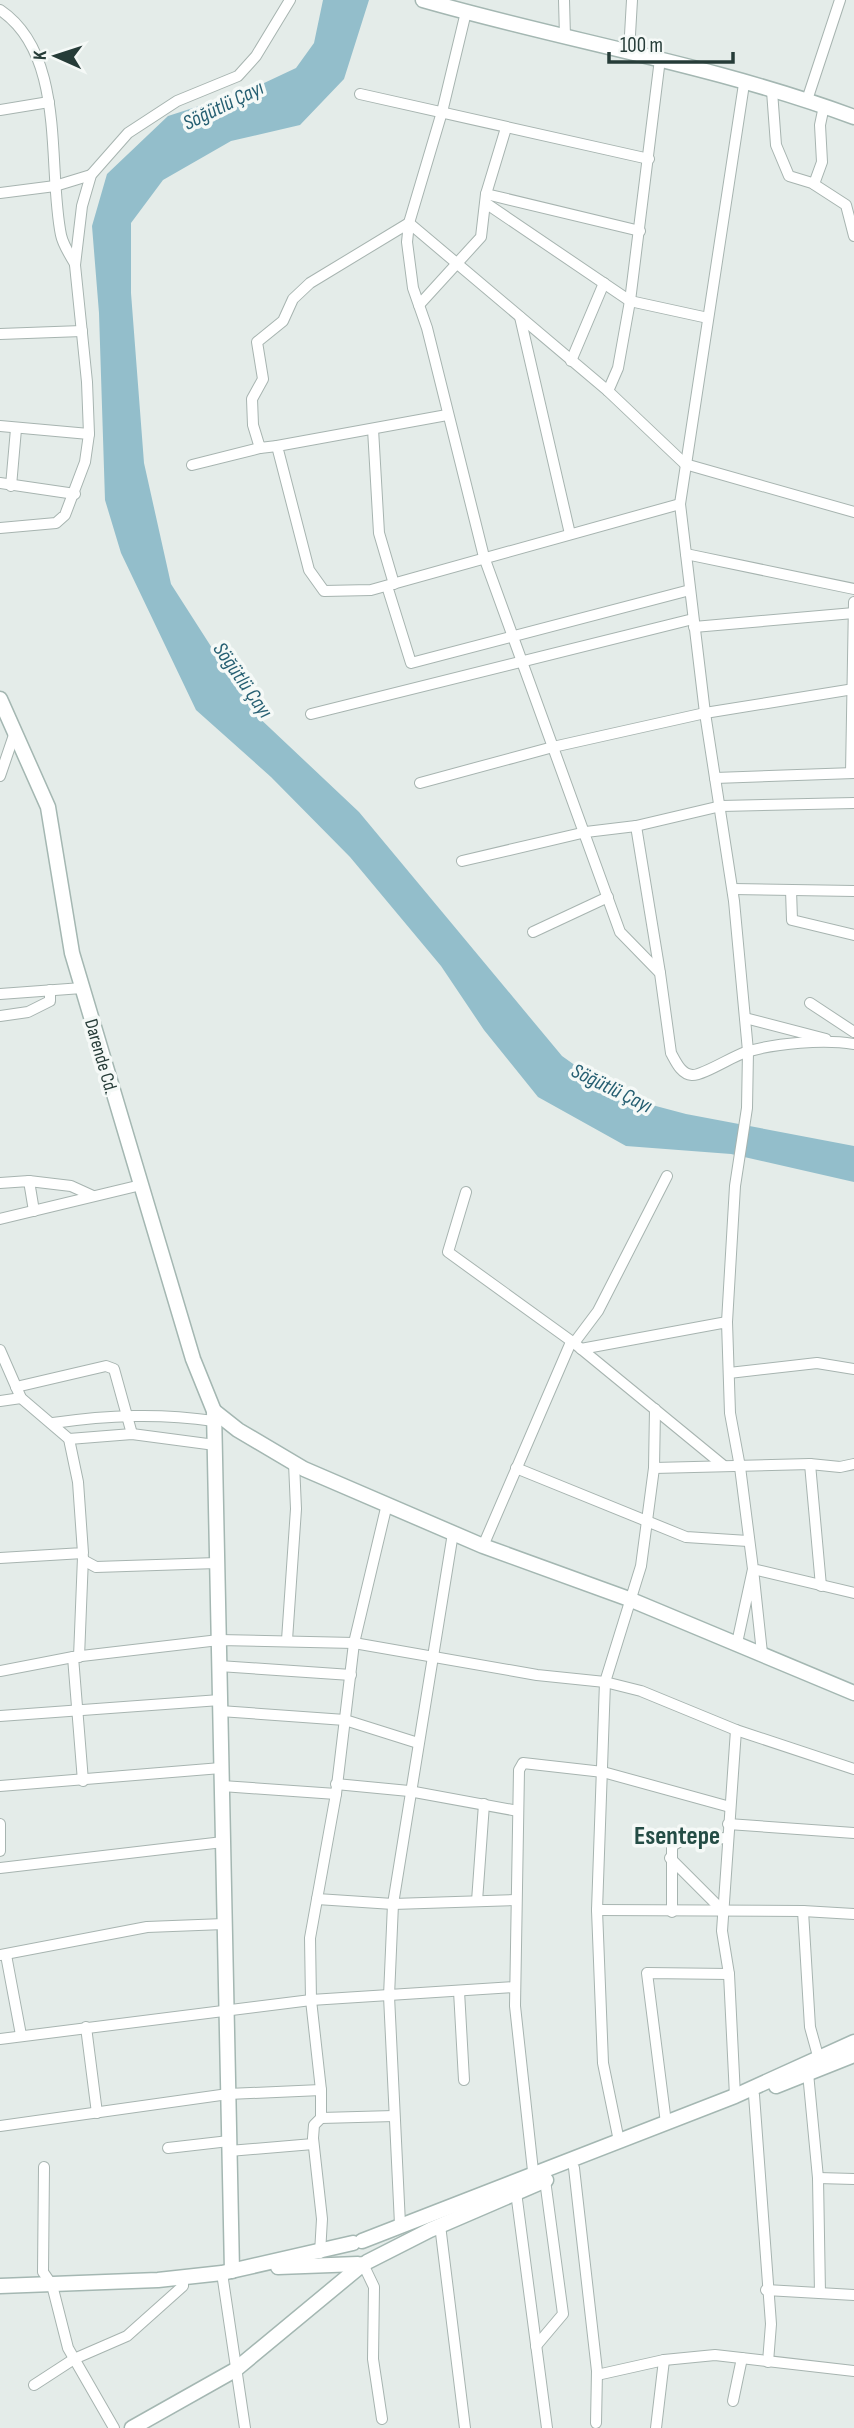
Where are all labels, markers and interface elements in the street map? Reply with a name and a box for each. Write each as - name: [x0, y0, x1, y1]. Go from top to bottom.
- north arrow: [21, 21, 91, 91]
- scale bar: [609, 21, 733, 65]
- text: 100 m: [620, 33, 663, 58]
- text: K: [29, 49, 52, 60]
- water label: Söğütlü Çayı: [179, 75, 268, 136]
- water label: Söğütlü Çayı: [208, 638, 278, 723]
- street label: Darende Cd.: [79, 1016, 122, 1096]
- water label: Söğütlü Çayı: [567, 1058, 656, 1119]
- district label: Esentepe: [634, 1821, 720, 1852]

